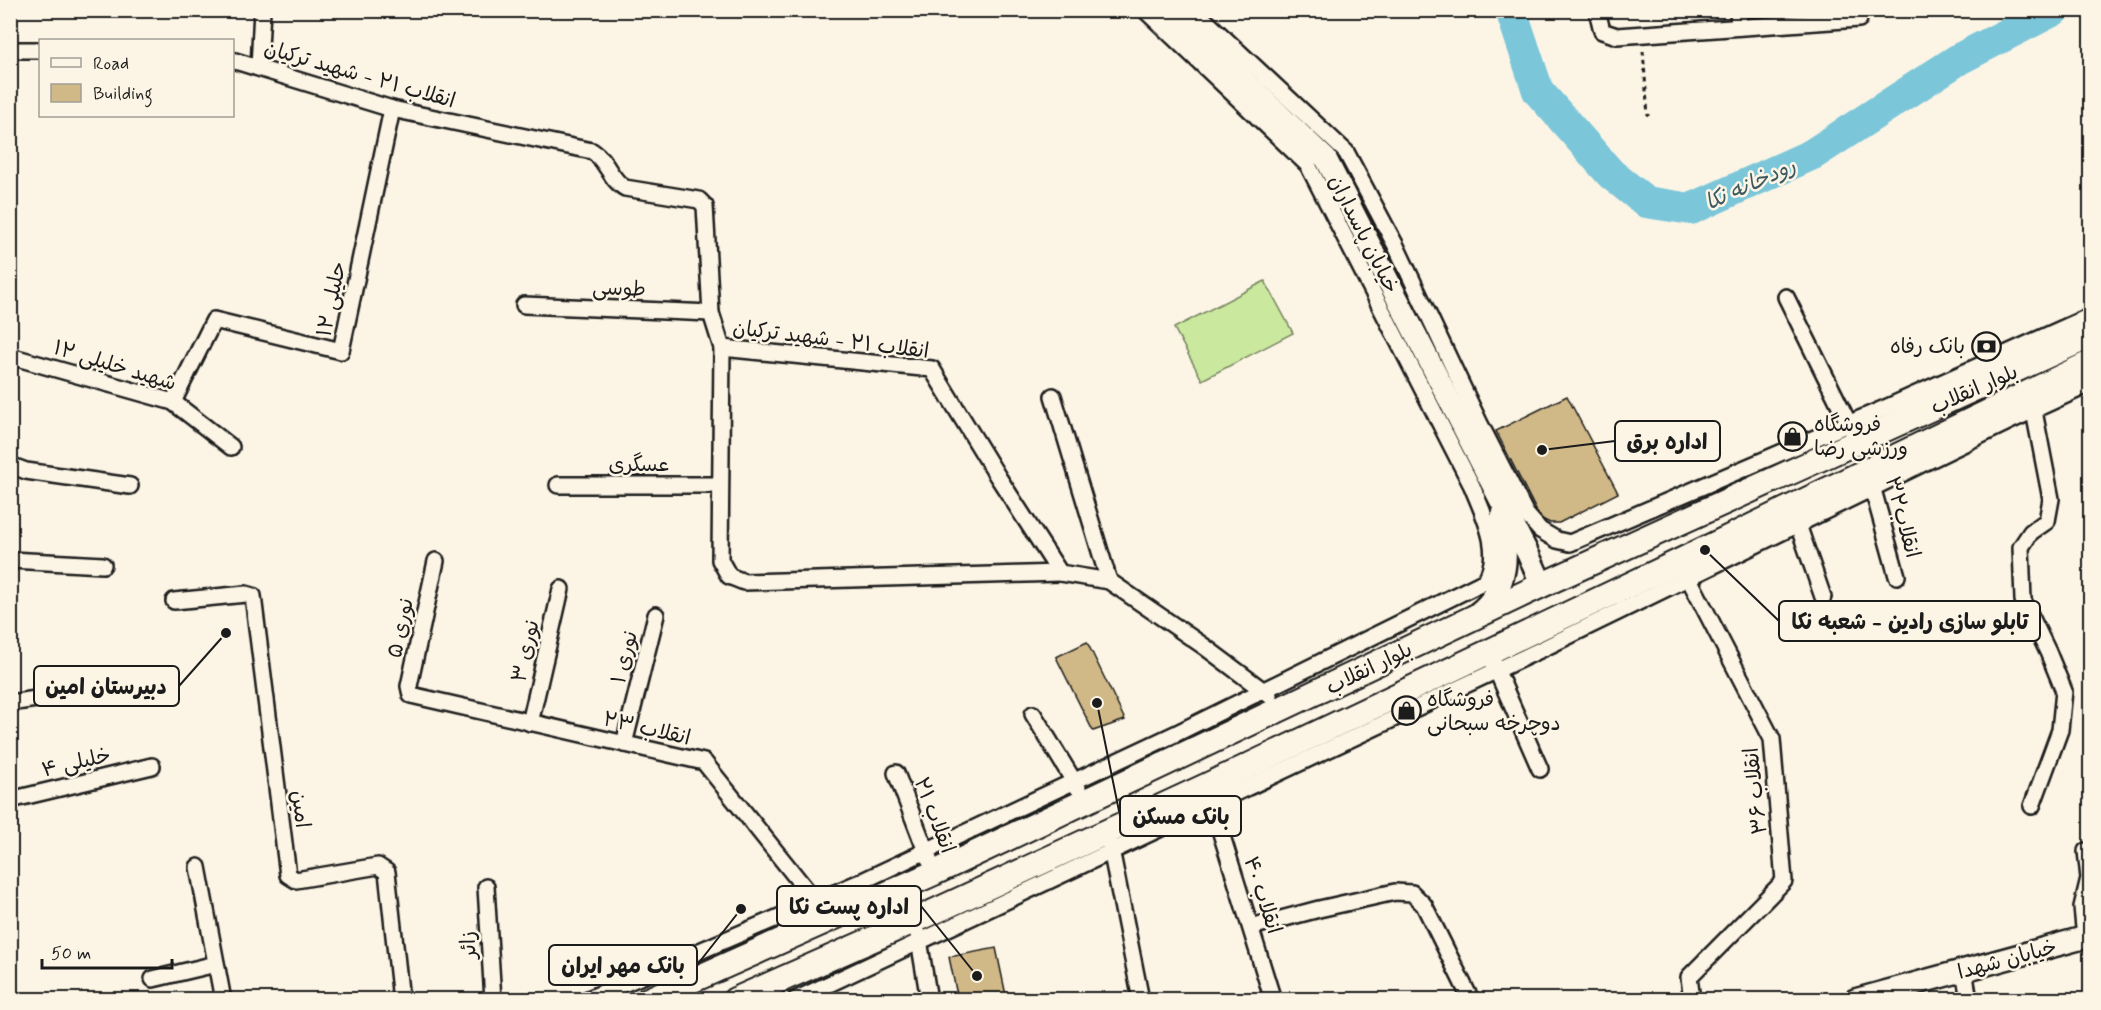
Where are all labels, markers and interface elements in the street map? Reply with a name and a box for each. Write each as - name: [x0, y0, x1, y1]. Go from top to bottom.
- street label: انقلاب ۲۱ - شهید ترکیان: [261, 34, 459, 116]
- legend: [39, 39, 234, 117]
- text: Road: [93, 52, 129, 76]
- text: Building: [93, 82, 153, 108]
- water label: رودخانه نکا: [1701, 152, 1800, 217]
- street label: خیابان پاسداران: [1321, 170, 1405, 298]
- street label: حلیلی ۱۲: [310, 259, 354, 339]
- street label: طوسی: [592, 274, 646, 304]
- street label: انقلاب ۲۱ - شهید ترکیان: [731, 314, 931, 366]
- bank icon: بانک رفاه: [1970, 330, 2002, 362]
- place label: بانک رفاه: [1890, 333, 1965, 361]
- street label: شهید خلیلی ۱۲: [50, 334, 180, 398]
- street label: بلوار انقلاب: [1926, 358, 2023, 422]
- place label: فروشگاه ورزشی رضا: [1814, 411, 1908, 463]
- shop icon: فروشگاه ورزشی رضا: [1777, 420, 1809, 452]
- callout: اداره برق: [1615, 421, 1720, 461]
- text: اداره برق: [1627, 429, 1707, 457]
- street label: عسگری: [609, 451, 669, 479]
- street label: انقلاب۳۲: [1878, 473, 1926, 561]
- street label: نوری ۵: [381, 596, 421, 661]
- callout: تابلو سازی رادین - شعبه نکا: [1779, 601, 2040, 641]
- text: تابلو سازی رادین - شعبه نکا: [1792, 609, 2029, 637]
- street label: نوری ۳: [505, 617, 547, 685]
- street label: نوری ۱: [605, 628, 645, 687]
- street label: بلوار انقلاب: [1322, 636, 1417, 702]
- callout: دبیرستان امین: [34, 666, 179, 706]
- text: دبیرستان امین: [45, 674, 167, 702]
- place label: فروشگاه دوچرخه سبحانی: [1427, 686, 1561, 738]
- shop icon: فروشگاه دوچرخه سبحانی: [1390, 695, 1422, 727]
- street label: انقلاب ۲۳: [600, 705, 693, 753]
- street label: خلیلی ۴: [39, 741, 113, 784]
- street label: انقلاب ۳۶: [1737, 746, 1774, 836]
- street label: انقلاب ۲۱: [907, 773, 961, 857]
- street label: امین: [284, 789, 316, 830]
- callout: بانک مسکن: [1120, 796, 1241, 836]
- text: بانک مسکن: [1132, 804, 1230, 832]
- street label: انقلاب ۴۰: [1236, 853, 1288, 938]
- callout: اداره پست نکا: [777, 886, 921, 926]
- text: اداره پست نکا: [789, 894, 909, 922]
- street label: زائر: [454, 930, 484, 962]
- scale bar: [42, 932, 172, 970]
- street label: خیابان شهدا: [1954, 933, 2060, 987]
- text: 50 m: [51, 942, 91, 966]
- callout: بانک مهر ایران: [549, 945, 697, 985]
- text: بانک مهر ایران: [561, 953, 685, 981]

